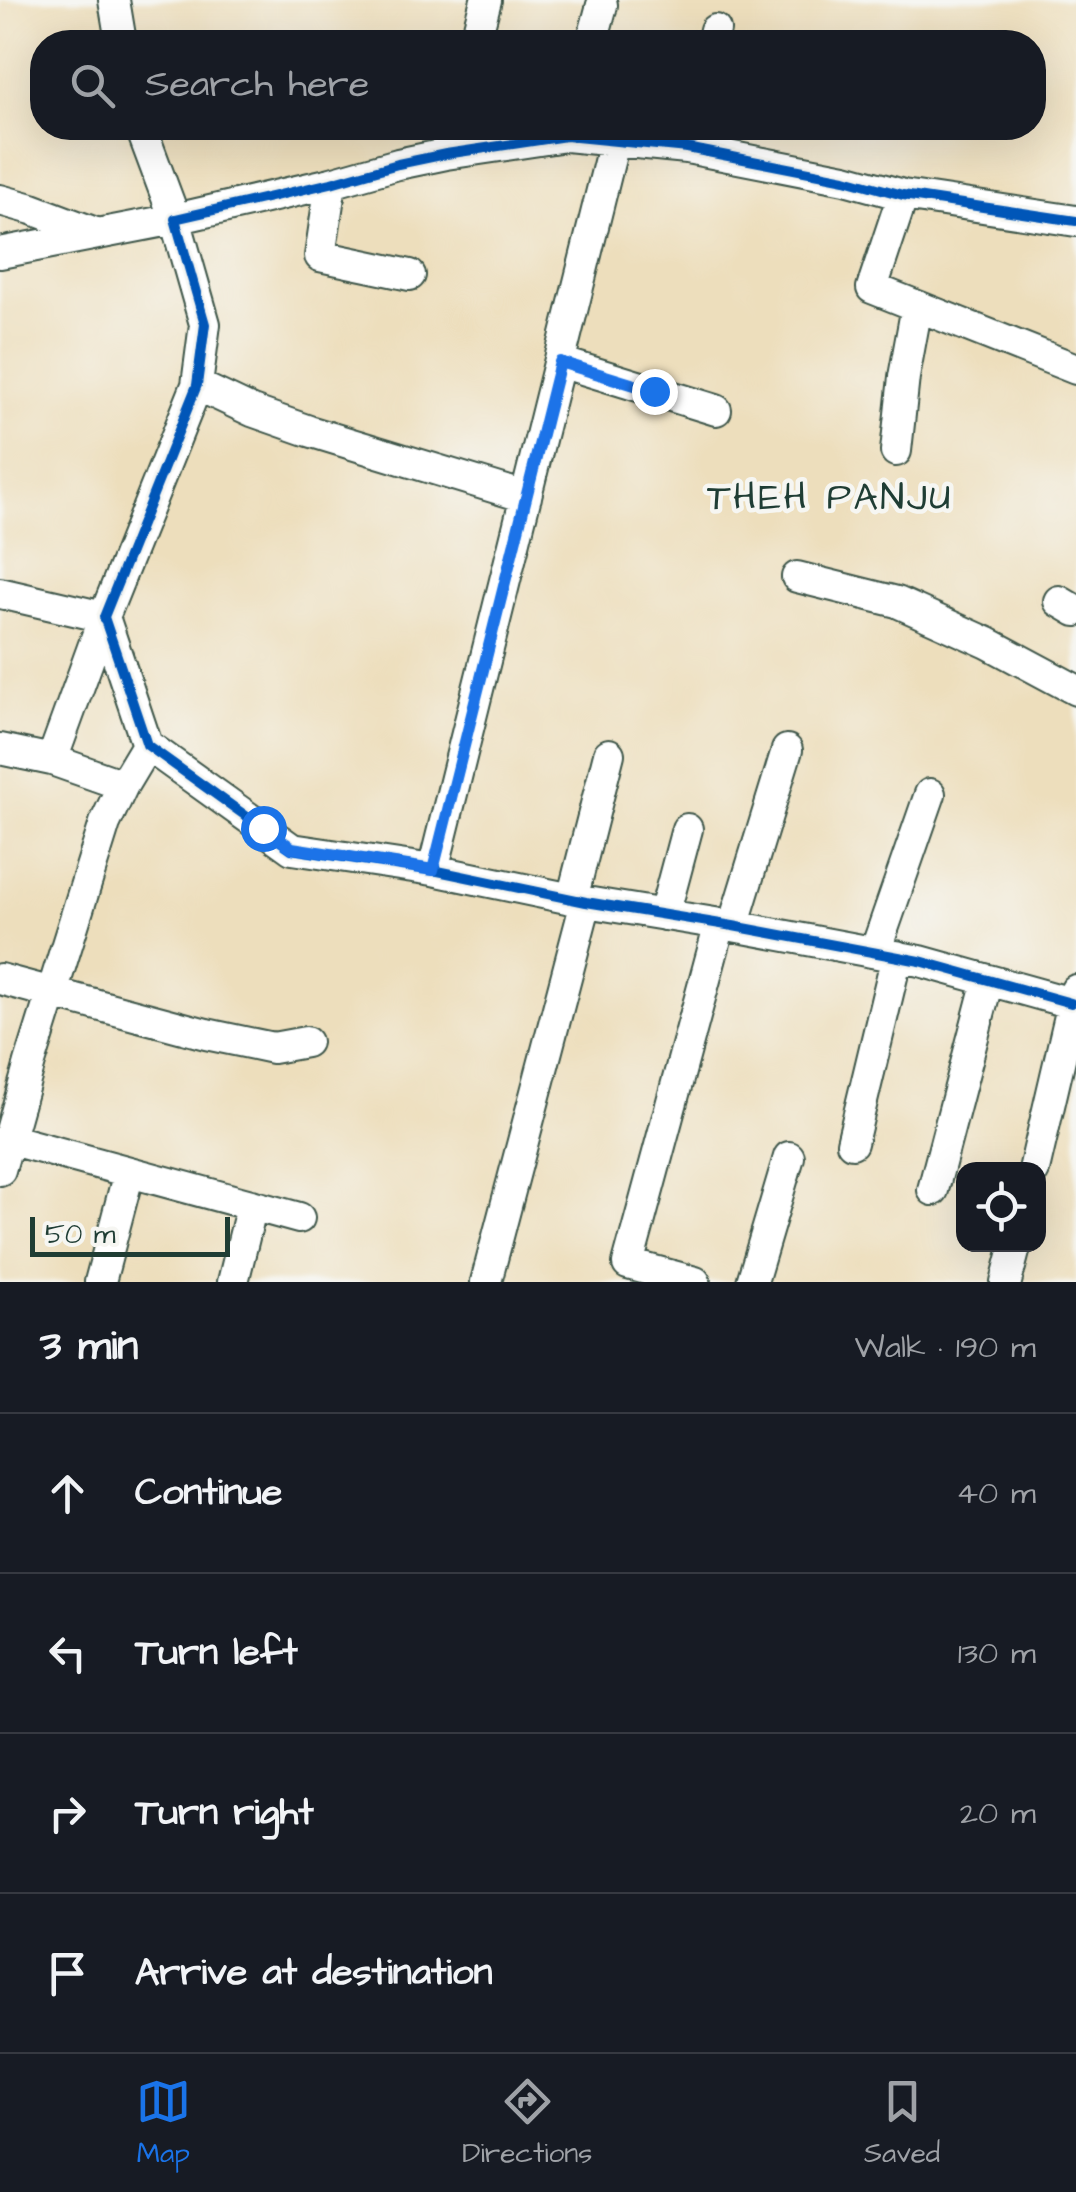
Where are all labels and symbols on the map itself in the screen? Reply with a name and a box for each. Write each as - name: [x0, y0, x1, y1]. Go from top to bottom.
- route end: [632, 369, 678, 415]
- district label: THEH PANJU: [707, 472, 953, 524]
- route start: [241, 806, 287, 852]
- scale bar: [30, 1212, 230, 1256]

